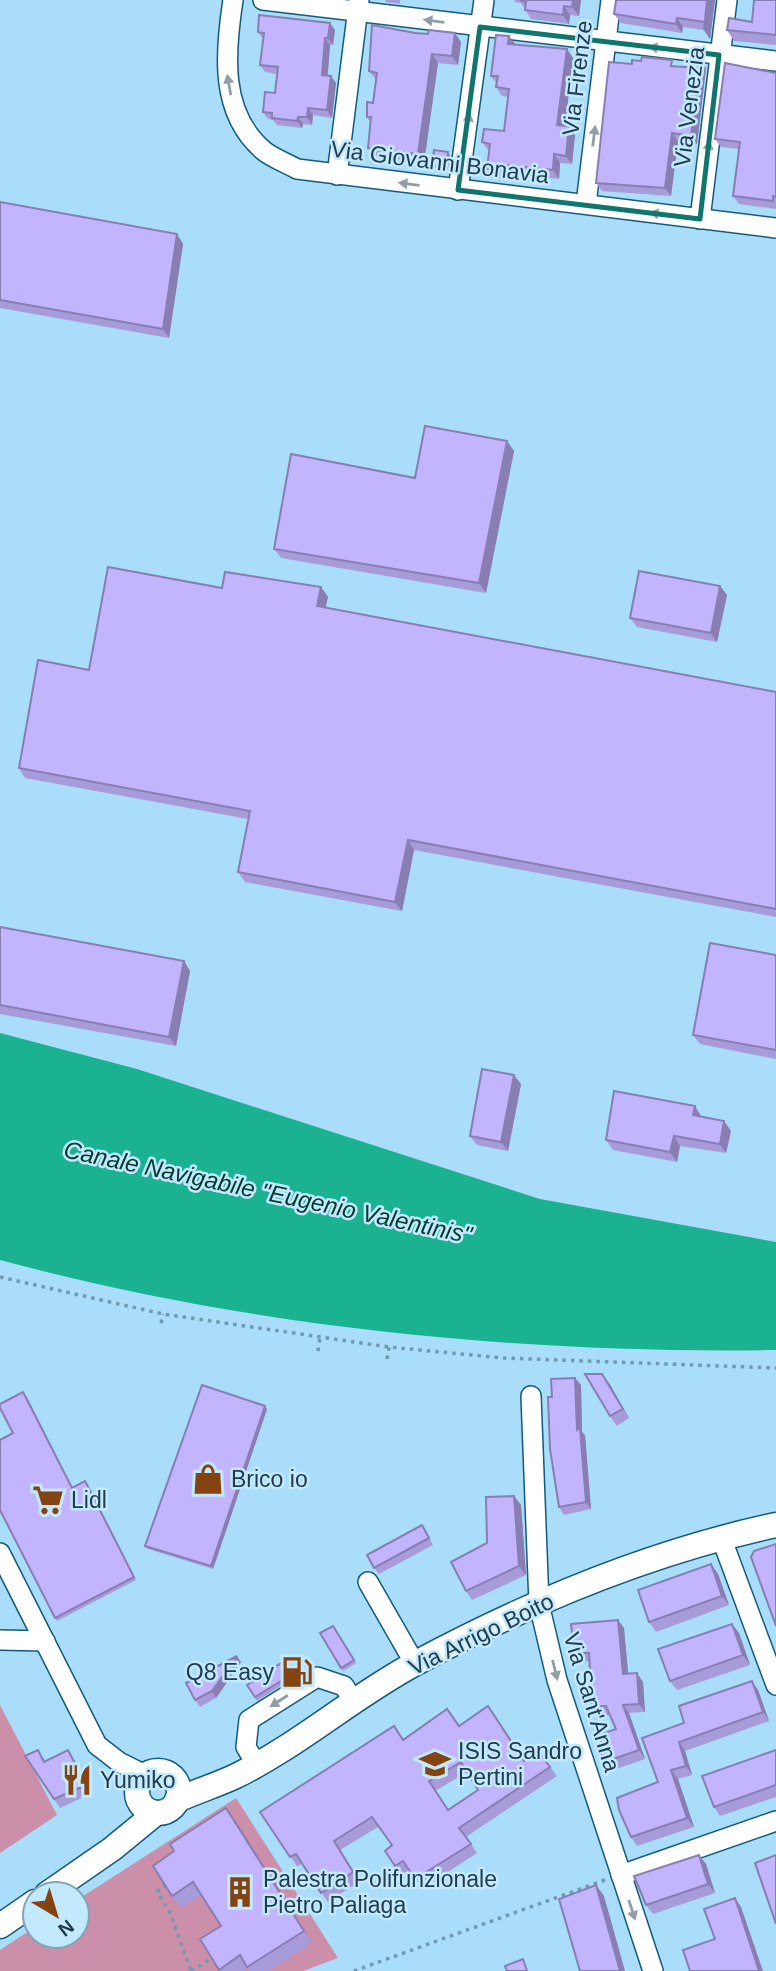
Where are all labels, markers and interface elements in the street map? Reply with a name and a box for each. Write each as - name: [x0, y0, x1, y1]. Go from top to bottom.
- one-way arrow: [422, 16, 444, 27]
- street label: Via Firenze: [557, 19, 597, 137]
- one-way arrow: [648, 42, 670, 53]
- street label: Via Venezia: [669, 45, 709, 169]
- one-way arrow: [224, 74, 235, 96]
- one-way arrow: [462, 112, 473, 134]
- one-way arrow: [589, 125, 600, 147]
- street label: Via Giovanni Bonavia: [329, 136, 551, 188]
- one-way arrow: [703, 140, 714, 162]
- one-way arrow: [398, 179, 420, 190]
- one-way arrow: [649, 208, 671, 219]
- water label: Canale Navigabile "Eugenio Valentinis": [62, 1136, 476, 1249]
- shop icon: Brico io: [191, 1462, 225, 1496]
- place label: Brico io: [231, 1466, 308, 1492]
- supermarket icon: Lidl: [31, 1483, 65, 1517]
- place label: Lidl: [71, 1487, 107, 1513]
- street label: Via Arrigo Boito: [404, 1588, 558, 1680]
- street label: Via Sant'Anna: [558, 1629, 626, 1775]
- fuel station icon: Q8 Easy: [280, 1655, 314, 1689]
- place label: Q8 Easy: [186, 1659, 274, 1685]
- one-way arrow: [550, 1659, 561, 1681]
- one-way arrow: [269, 1694, 289, 1707]
- place label: ISIS Sandro Pertini: [458, 1738, 582, 1790]
- school or university icon: ISIS Sandro Pertini: [418, 1747, 452, 1781]
- restaurant icon: Yumiko: [60, 1763, 94, 1797]
- place label: Yumiko: [100, 1767, 175, 1793]
- place label: Palestra Polifunzionale Pietro Paliaga: [263, 1866, 497, 1918]
- building icon: Palestra Polifunzionale Pietro Paliaga: [223, 1875, 257, 1909]
- north arrow: [21, 1880, 91, 1950]
- one-way arrow: [628, 1900, 638, 1921]
- text: N: [54, 1916, 78, 1941]

